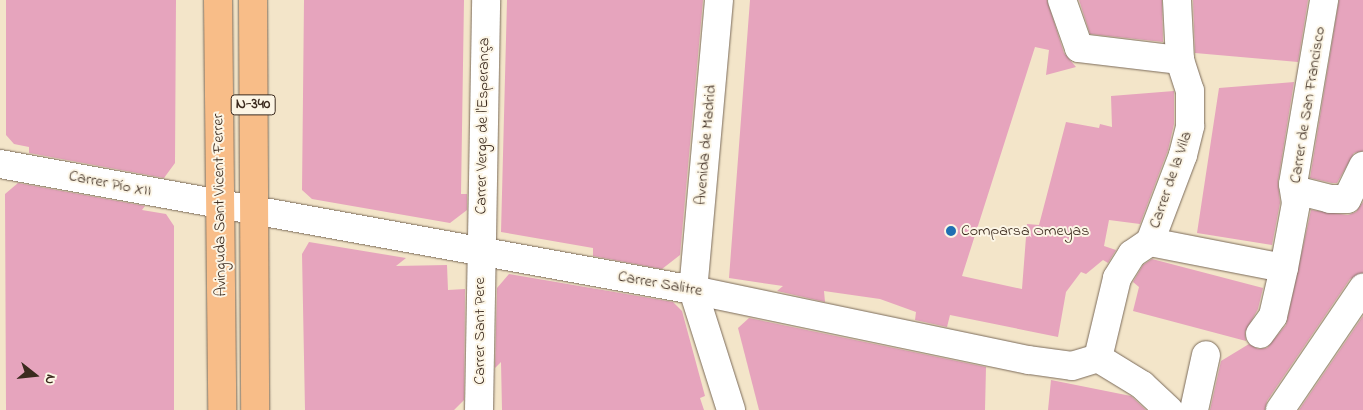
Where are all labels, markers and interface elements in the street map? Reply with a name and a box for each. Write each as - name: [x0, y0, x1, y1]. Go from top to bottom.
- street label: Carrer de San Francisco: [1286, 25, 1330, 185]
- street label: Carrer Verge de l'Esperança: [472, 37, 494, 215]
- street label: Avenida de Madrid: [691, 84, 721, 206]
- road number: N-340: [230, 92, 276, 118]
- street label: Avinguda Sant Vicent Ferrer: [209, 113, 231, 297]
- street label: Carrer de la Vila: [1145, 129, 1197, 231]
- street label: Carrer Pío XII: [67, 167, 153, 201]
- place label: Comparsa Omeyas: [961, 221, 1089, 241]
- marker: Comparsa Omeyas: [945, 225, 957, 237]
- street label: Carrer Salitre: [616, 267, 704, 301]
- street label: Carrer Sant Pere: [470, 277, 490, 385]
- north arrow: [10, 350, 60, 400]
- text: N: [39, 372, 61, 387]

